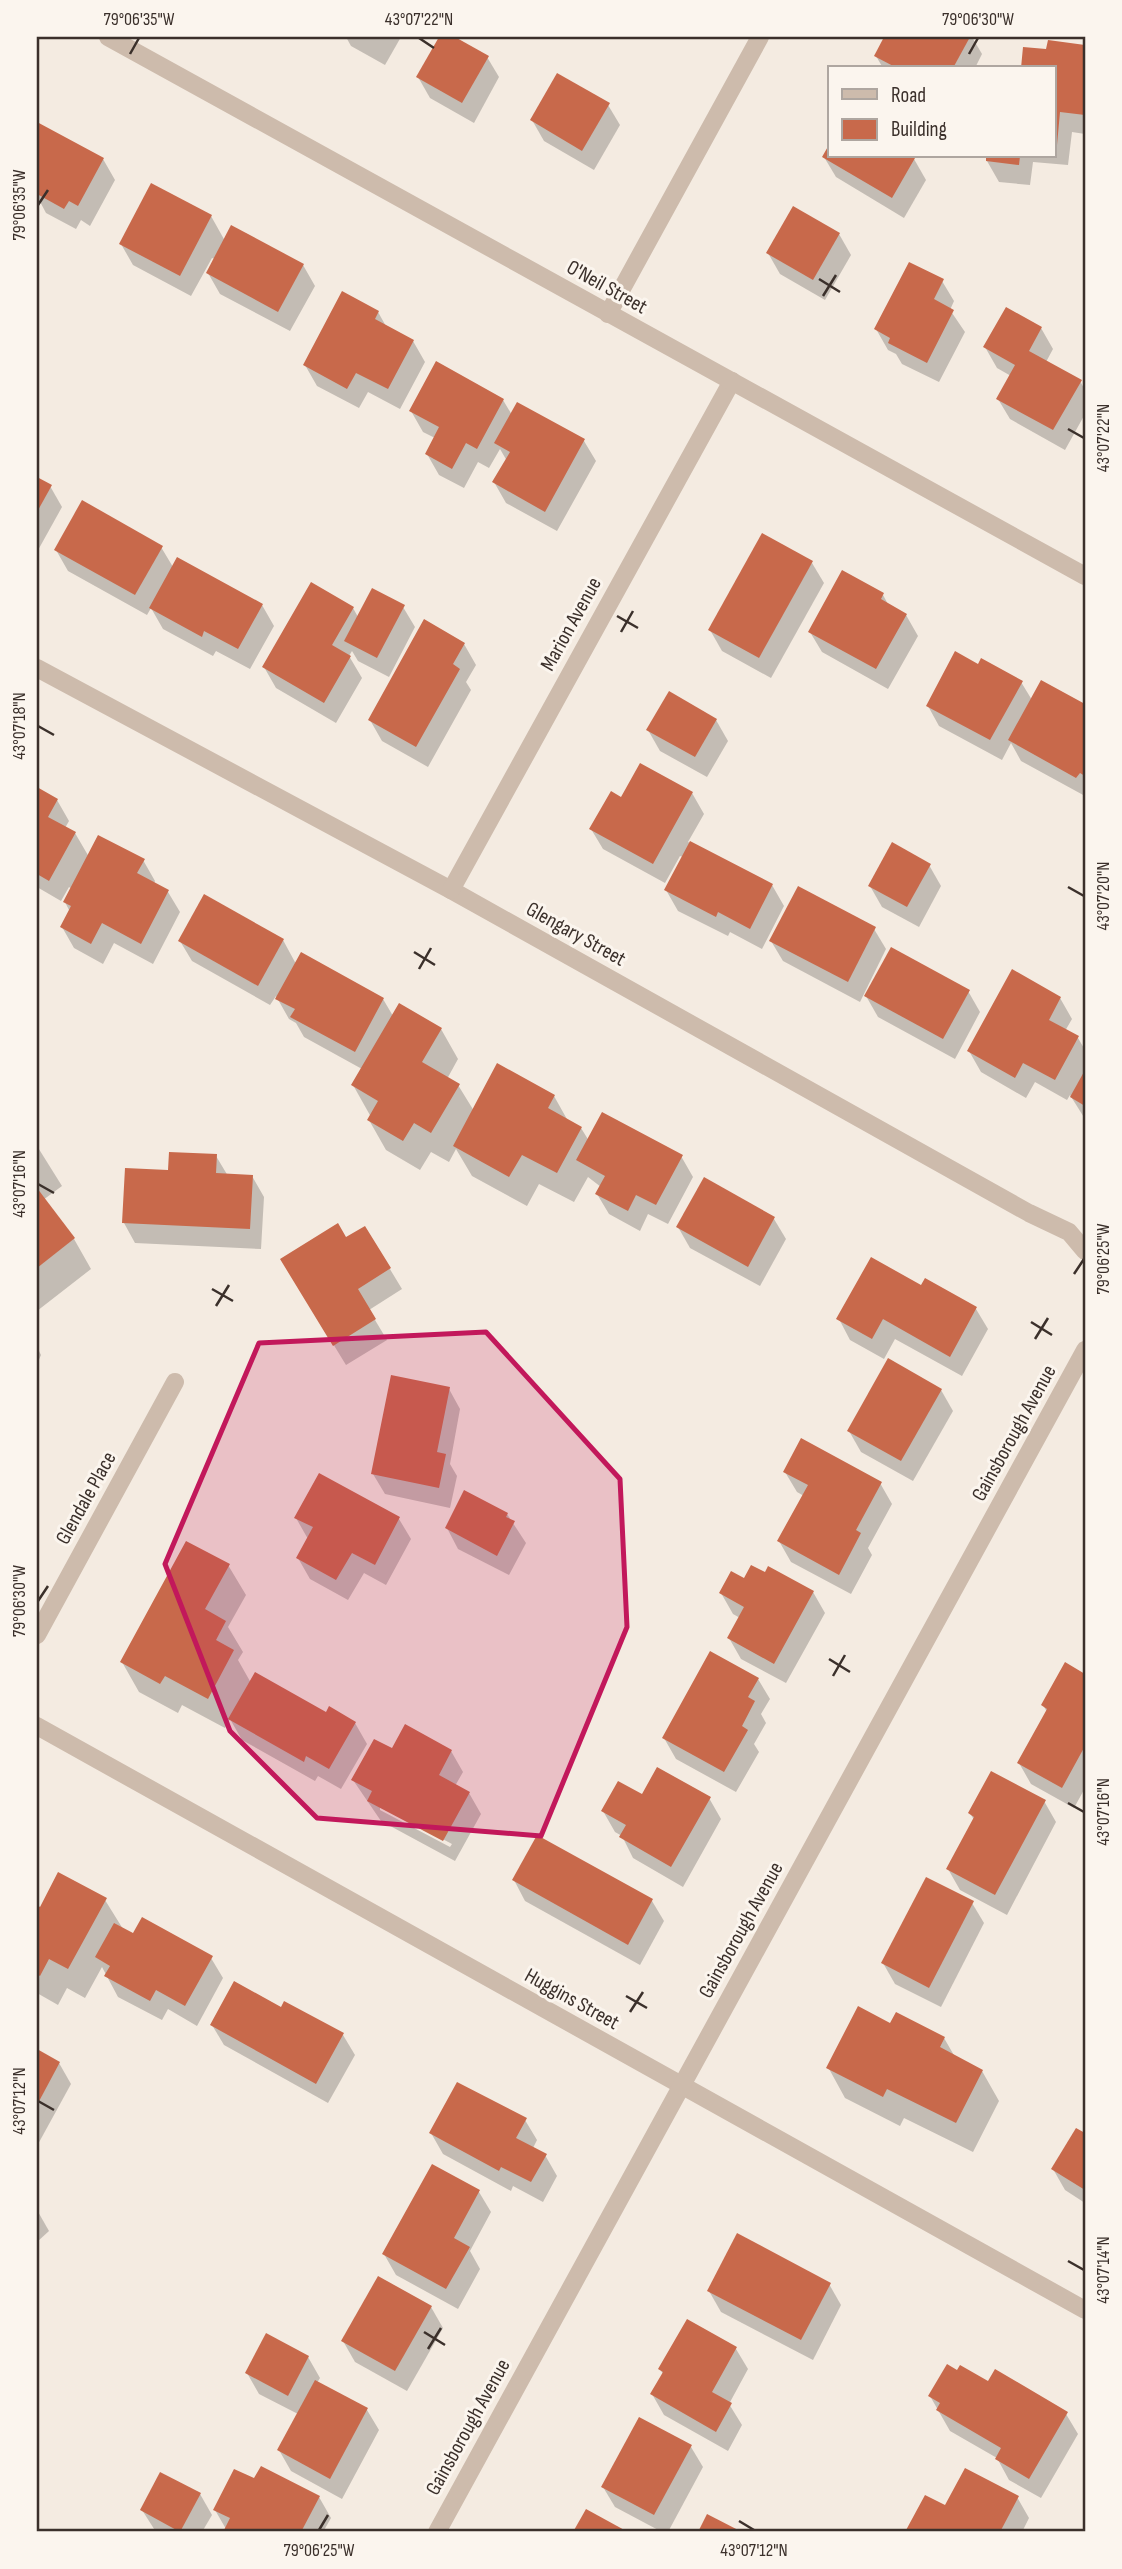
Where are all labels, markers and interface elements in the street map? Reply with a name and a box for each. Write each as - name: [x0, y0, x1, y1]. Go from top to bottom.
- text: 79°06'35"W: [103, 9, 175, 30]
- text: 43°07'22"N: [385, 9, 453, 30]
- text: 79°06'30"W: [942, 9, 1014, 30]
- legend: [828, 66, 1056, 158]
- text: Road: [891, 83, 926, 108]
- text: Building: [891, 117, 947, 142]
- text: 79°06'35"W: [9, 169, 30, 241]
- street label: O'Neil Street: [562, 255, 652, 319]
- text: 43°07'22"N: [1093, 404, 1114, 472]
- street label: Marion Avenue: [535, 573, 607, 675]
- text: 43°07'18"N: [9, 692, 30, 760]
- text: 43°07'20"N: [1093, 862, 1114, 930]
- street label: Glengary Street: [522, 896, 630, 972]
- text: 43°07'16"N: [9, 1150, 30, 1218]
- text: 79°06'25"W: [1093, 1223, 1114, 1294]
- street label: Gainsborough Avenue: [966, 1361, 1062, 1505]
- street label: Glendale Place: [50, 1447, 122, 1549]
- text: 79°06'30"W: [9, 1565, 30, 1637]
- text: 43°07'16"N: [1093, 1778, 1114, 1846]
- street label: Gainsborough Avenue: [693, 1858, 789, 2002]
- street label: Huggins Street: [520, 1963, 624, 2035]
- text: 43°07'12"N: [9, 2067, 30, 2135]
- text: 43°07'14"N: [1093, 2236, 1114, 2304]
- street label: Gainsborough Avenue: [420, 2355, 516, 2499]
- text: 79°06'25"W: [284, 2540, 355, 2561]
- text: 43°07'12"N: [720, 2540, 788, 2561]

